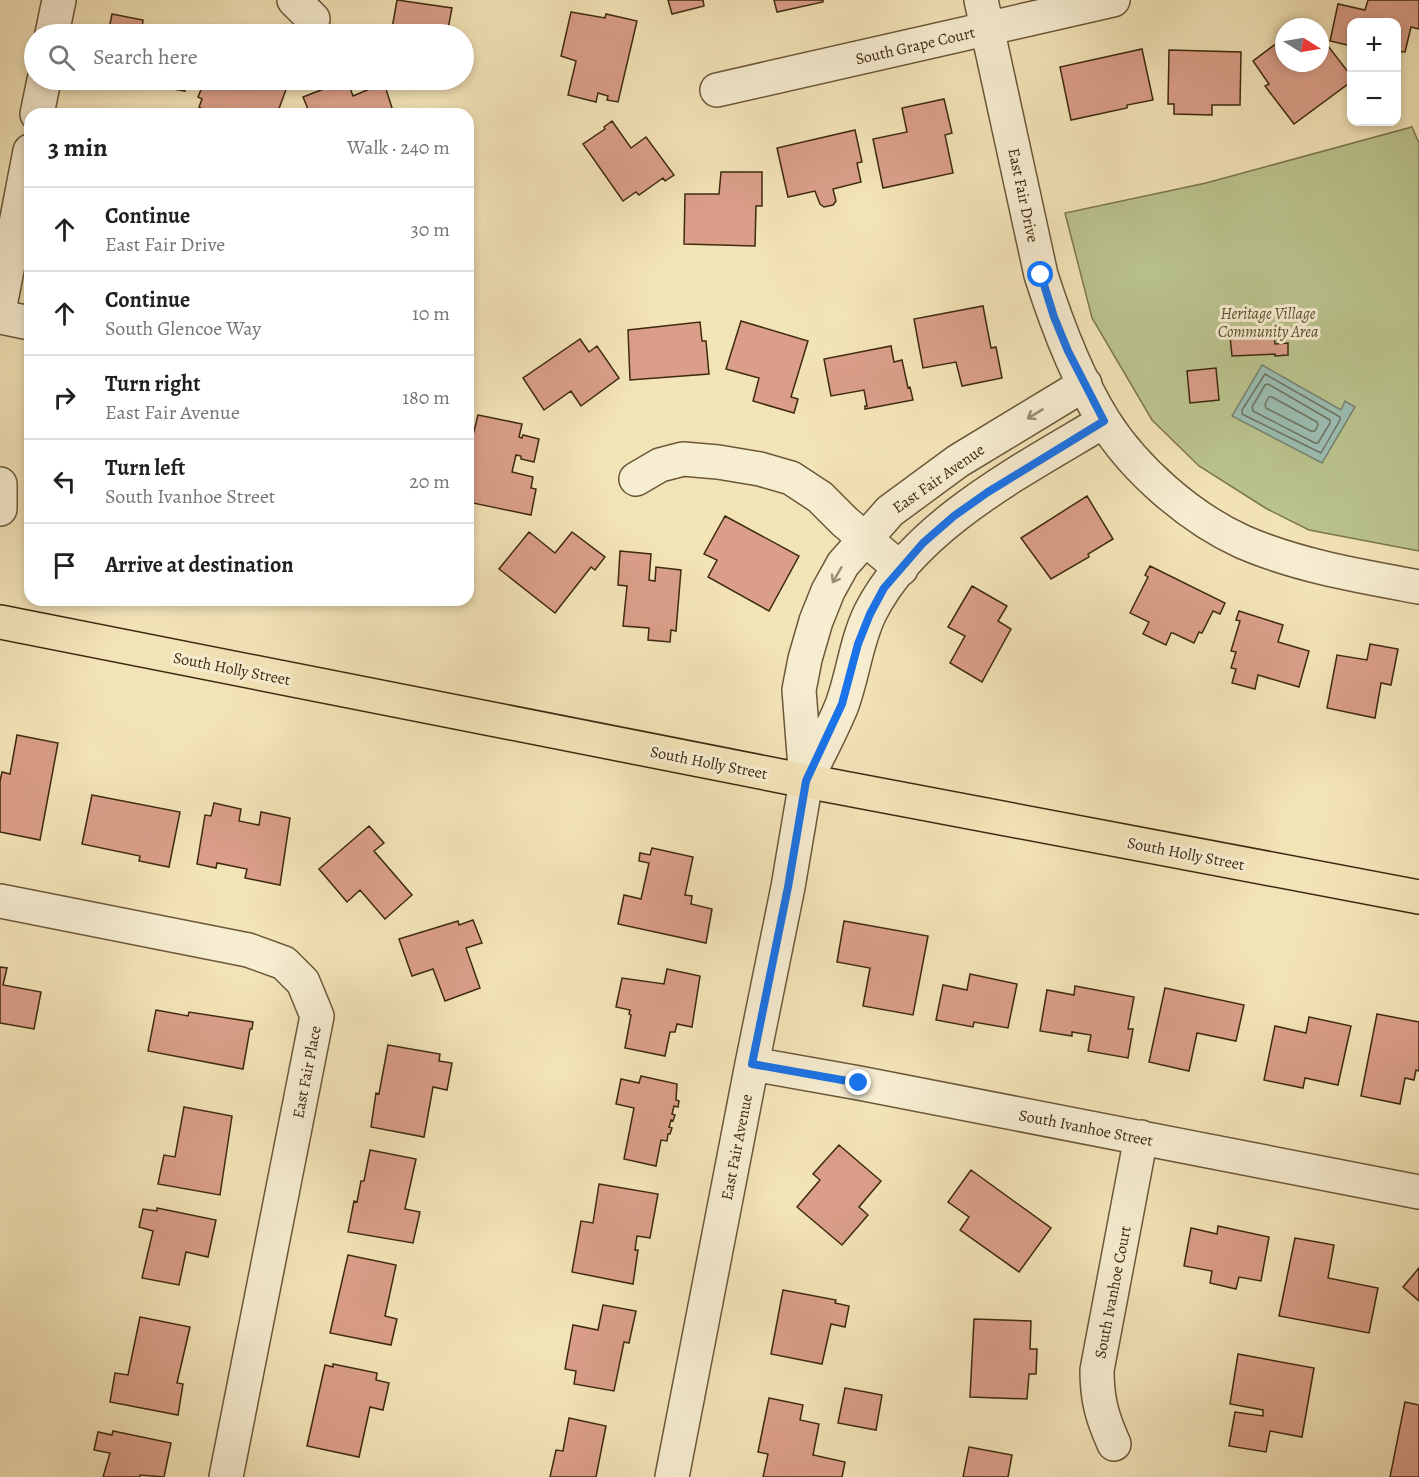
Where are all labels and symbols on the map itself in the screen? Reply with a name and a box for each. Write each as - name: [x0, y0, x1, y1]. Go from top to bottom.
- north arrow: [1275, 18, 1329, 72]
- street label: South Grape Court: [853, 22, 977, 70]
- street label: East Fair Drive: [1002, 146, 1044, 245]
- route start: [1027, 261, 1053, 287]
- park label: Heritage Village Community Area: [1218, 303, 1319, 343]
- one-way arrow: [1027, 409, 1044, 421]
- street label: East Fair Avenue: [888, 439, 989, 519]
- one-way arrow: [831, 566, 843, 583]
- street label: South Holly Street: [171, 647, 292, 691]
- street label: South Holly Street: [648, 741, 769, 785]
- street label: South Holly Street: [1125, 832, 1246, 876]
- street label: East Fair Place: [287, 1024, 327, 1120]
- route end: [845, 1069, 871, 1095]
- street label: East Fair Avenue: [716, 1092, 758, 1202]
- street label: South Ivanhoe Street: [1017, 1104, 1155, 1152]
- street label: South Ivanhoe Court: [1089, 1224, 1137, 1360]

